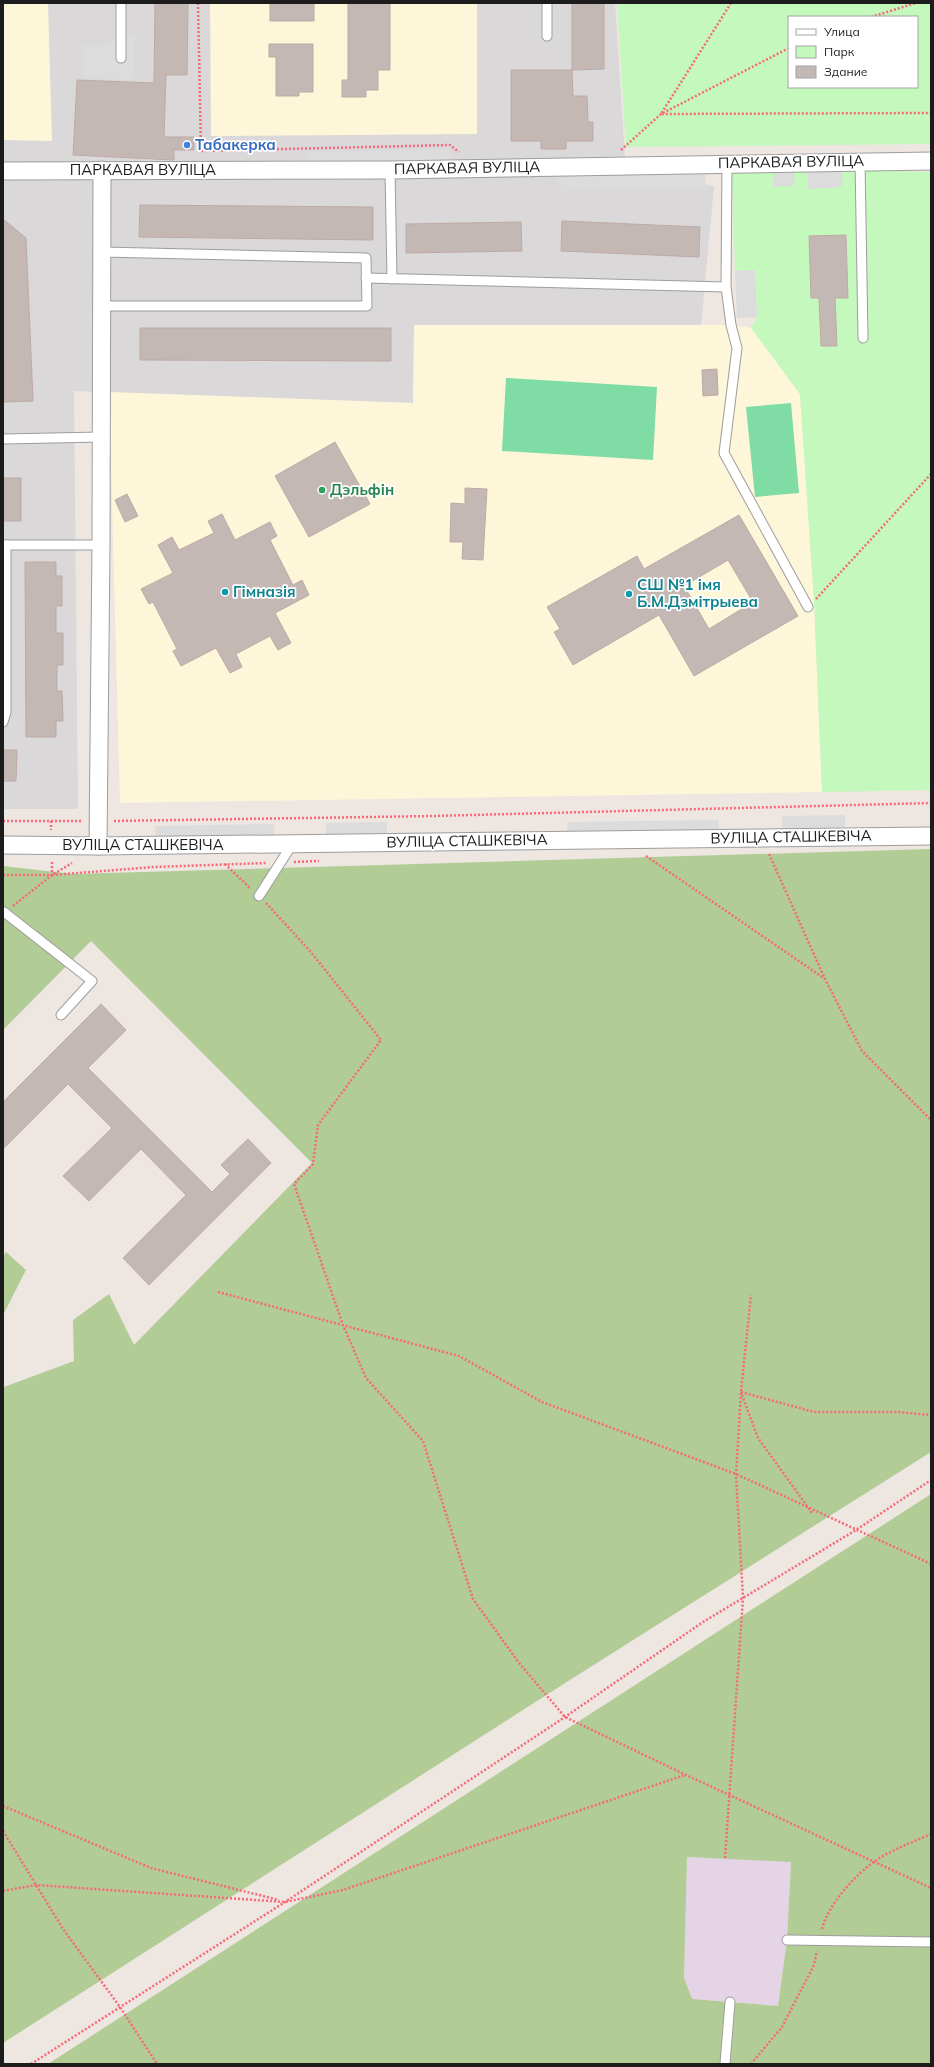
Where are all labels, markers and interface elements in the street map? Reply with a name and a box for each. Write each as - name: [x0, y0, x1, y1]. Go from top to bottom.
- legend: [788, 16, 918, 88]
- text: Улица: [823, 24, 860, 39]
- text: Парк: [824, 44, 855, 59]
- text: Здание: [824, 64, 868, 79]
- place label: Табакерка: [195, 135, 276, 154]
- marker: Табакерка: [182, 140, 192, 150]
- street label: ПАРКАВАЯ ВУЛІЦА: [718, 151, 864, 172]
- street label: ПАРКАВАЯ ВУЛІЦА: [394, 157, 540, 178]
- street label: ПАРКАВАЯ ВУЛІЦА: [70, 160, 216, 179]
- place label: Дэльфін: [330, 480, 394, 499]
- marker: Дэльфін: [317, 485, 327, 495]
- place label: СШ №1 імя Б.М.Дзмітрыева: [637, 575, 758, 611]
- place label: Гімназія: [233, 582, 296, 601]
- marker: Гімназія: [220, 587, 230, 597]
- marker: СШ №1 імя Б.М.Дзмітрыева: [624, 589, 634, 599]
- street label: ВУЛІЦА СТАШКЕВІЧА: [710, 826, 872, 847]
- street label: ВУЛІЦА СТАШКЕВІЧА: [386, 830, 548, 851]
- street label: ВУЛІЦА СТАШКЕВІЧА: [62, 835, 224, 854]

